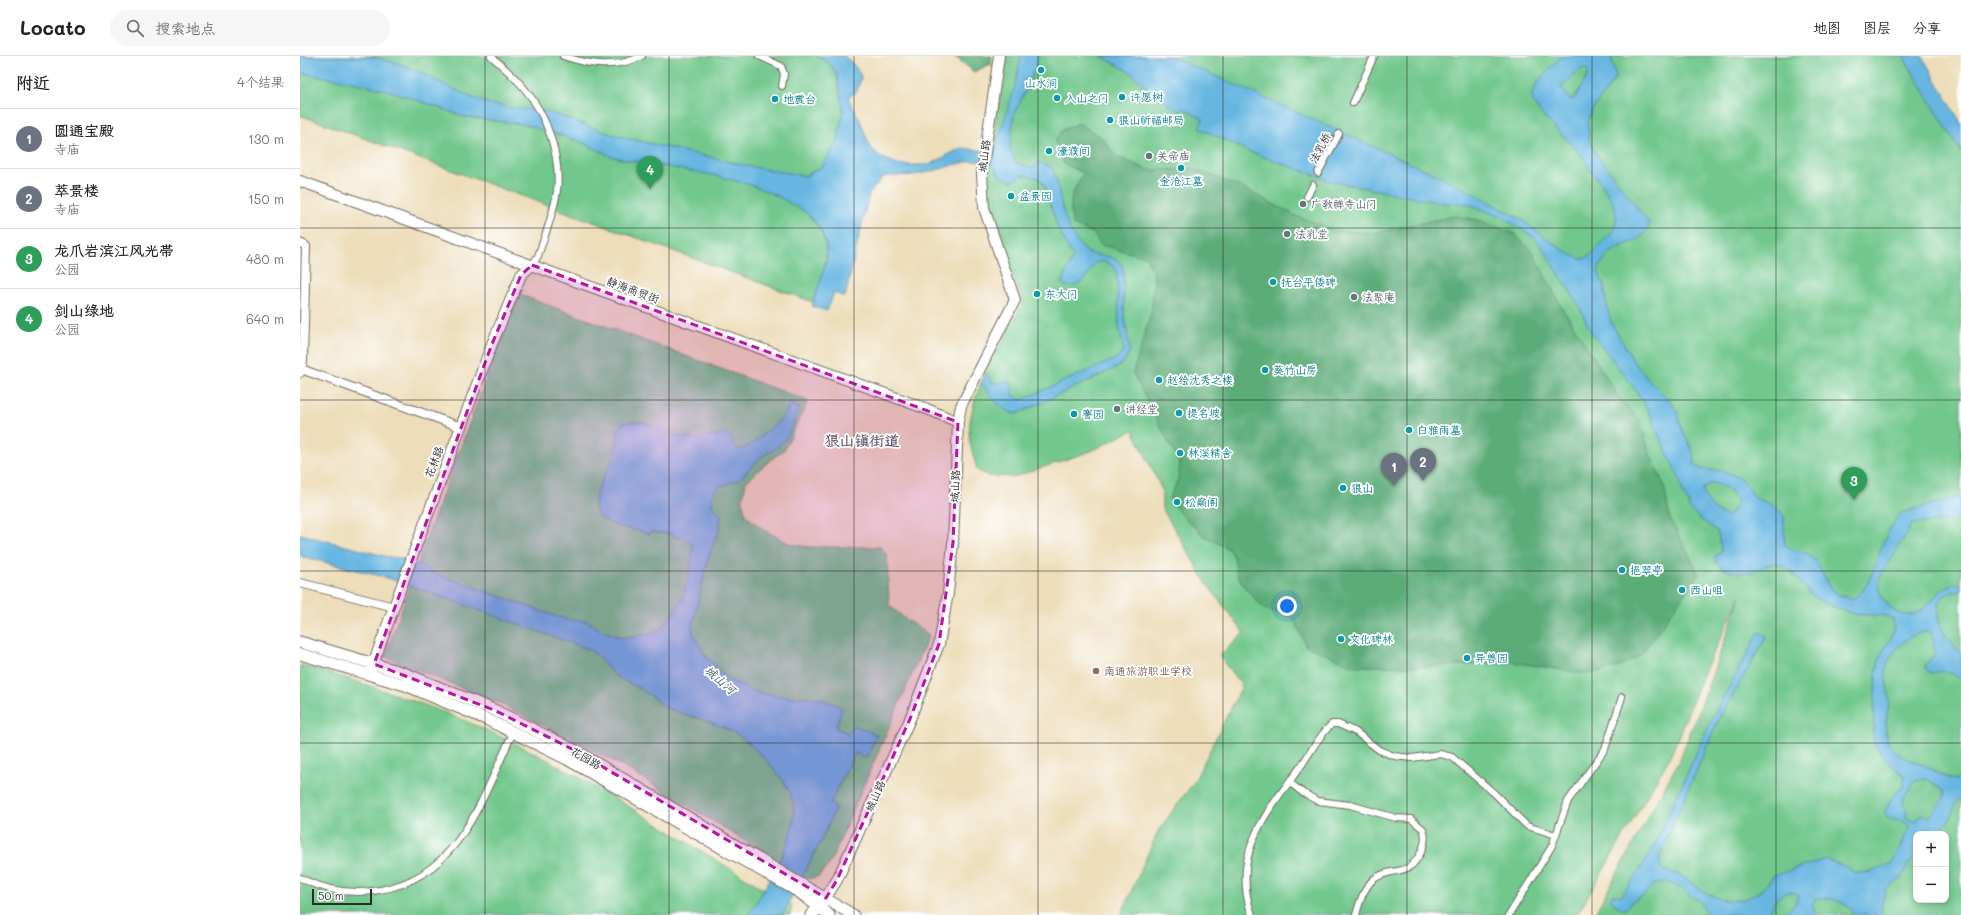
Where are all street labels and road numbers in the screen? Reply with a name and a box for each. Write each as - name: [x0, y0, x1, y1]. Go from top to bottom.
- street label: 法乳桥: [1305, 130, 1334, 166]
- street label: 城山路: [974, 139, 993, 173]
- street label: 静海商贸街: [605, 273, 663, 306]
- street label: 花林路: [421, 444, 446, 480]
- street label: 城山路: [946, 469, 963, 503]
- street label: 花园路: [568, 743, 604, 772]
- street label: 城山路: [861, 778, 888, 814]

